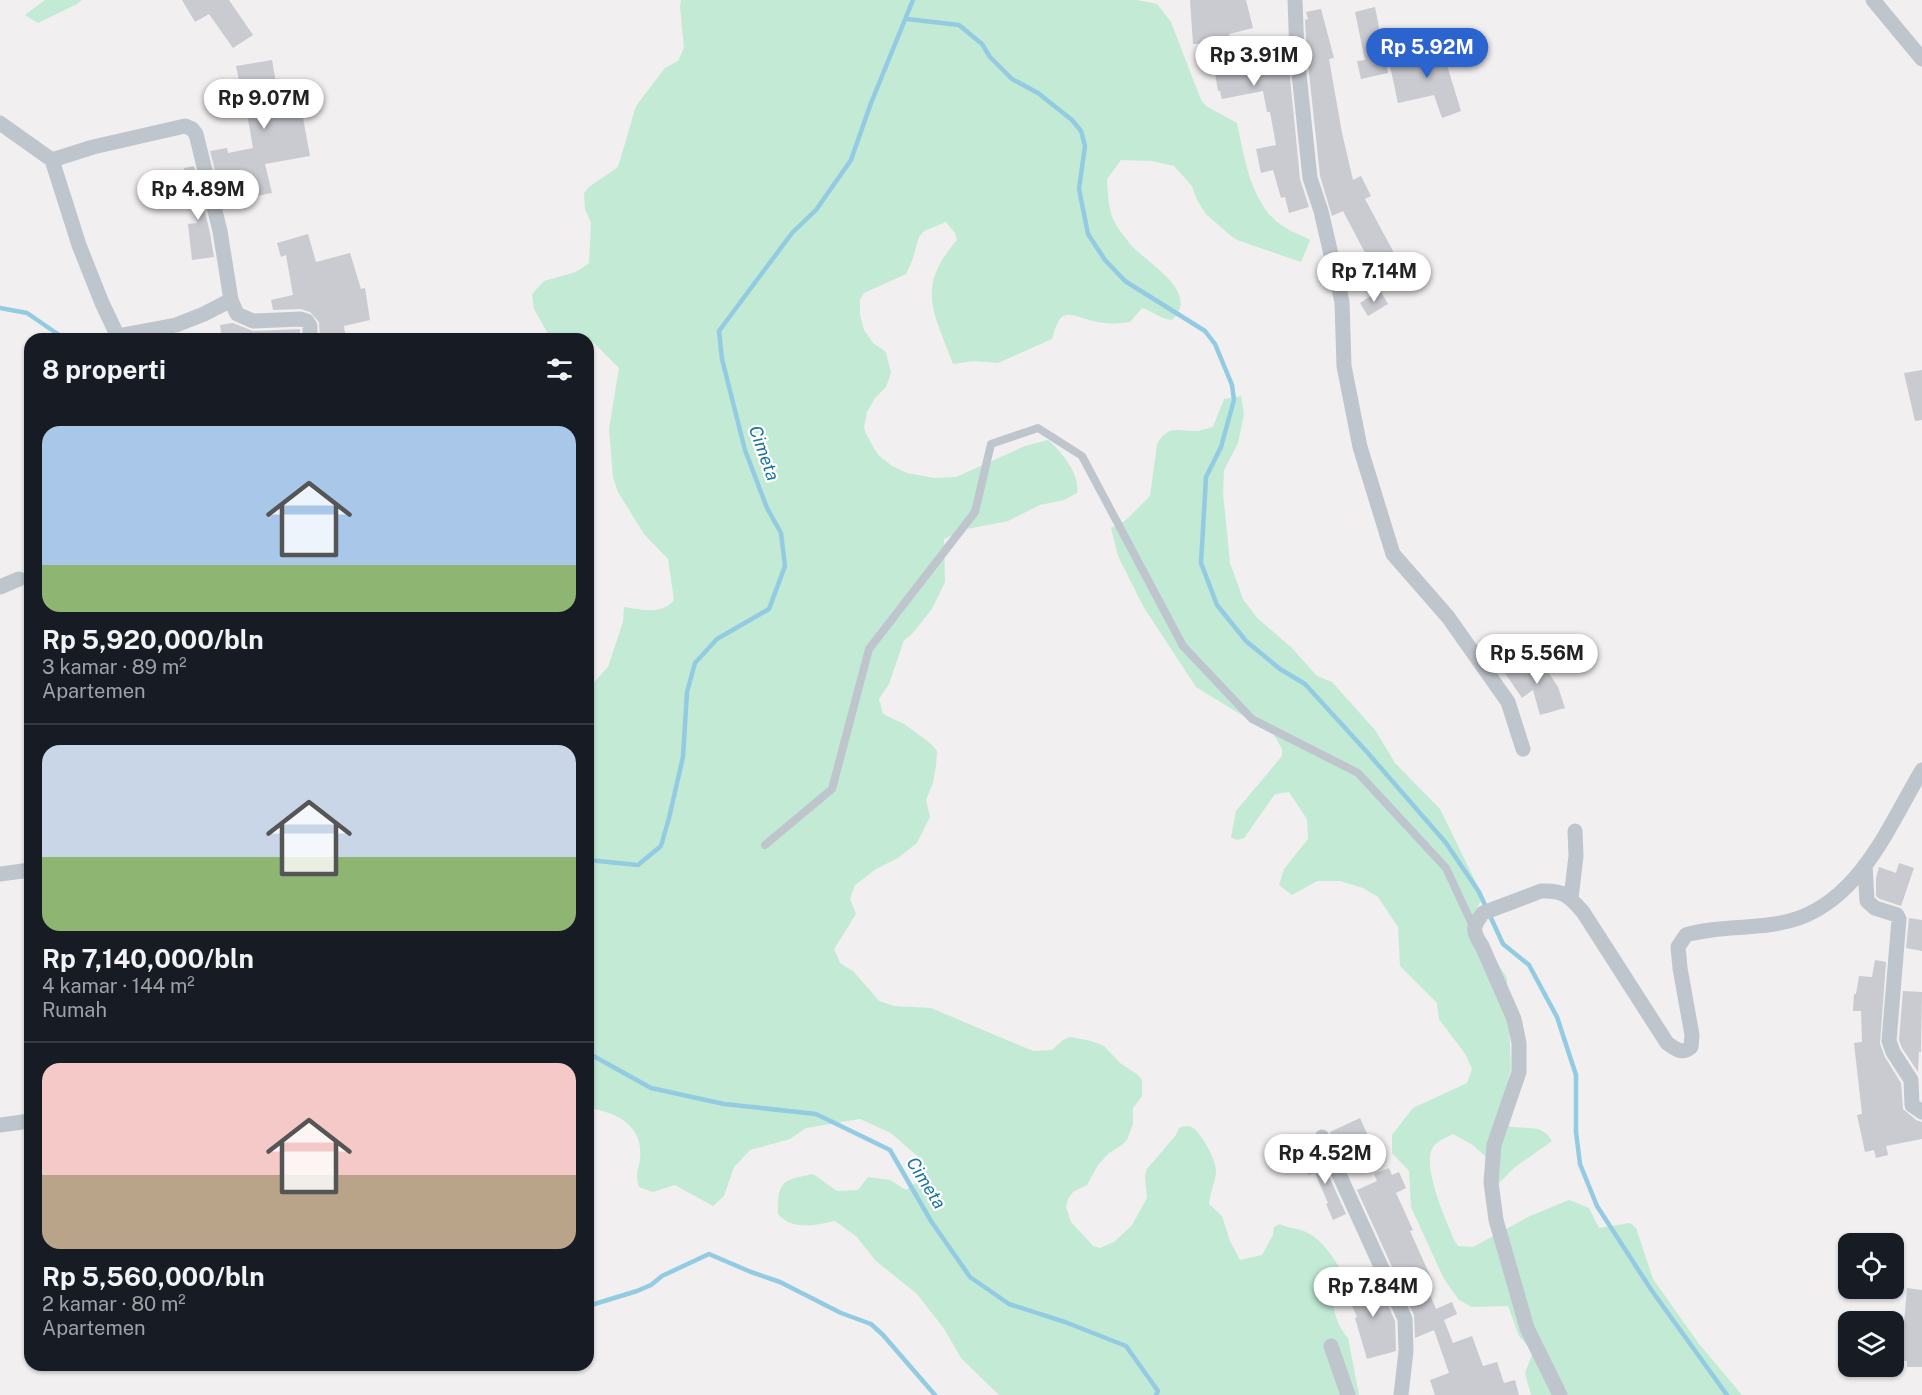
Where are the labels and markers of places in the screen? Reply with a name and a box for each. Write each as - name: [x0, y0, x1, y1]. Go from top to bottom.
- pin: Rp 5.92M: [1365, 28, 1489, 79]
- pin: Rp 3.91M: [1192, 36, 1316, 87]
- pin: Rp 9.07M: [202, 79, 326, 130]
- pin: Rp 4.89M: [136, 170, 260, 221]
- pin: Rp 7.14M: [1312, 252, 1436, 303]
- pin: Rp 5.56M: [1475, 634, 1599, 685]
- pin: Rp 4.52M: [1263, 1134, 1387, 1185]
- pin: Rp 7.84M: [1311, 1267, 1435, 1318]

